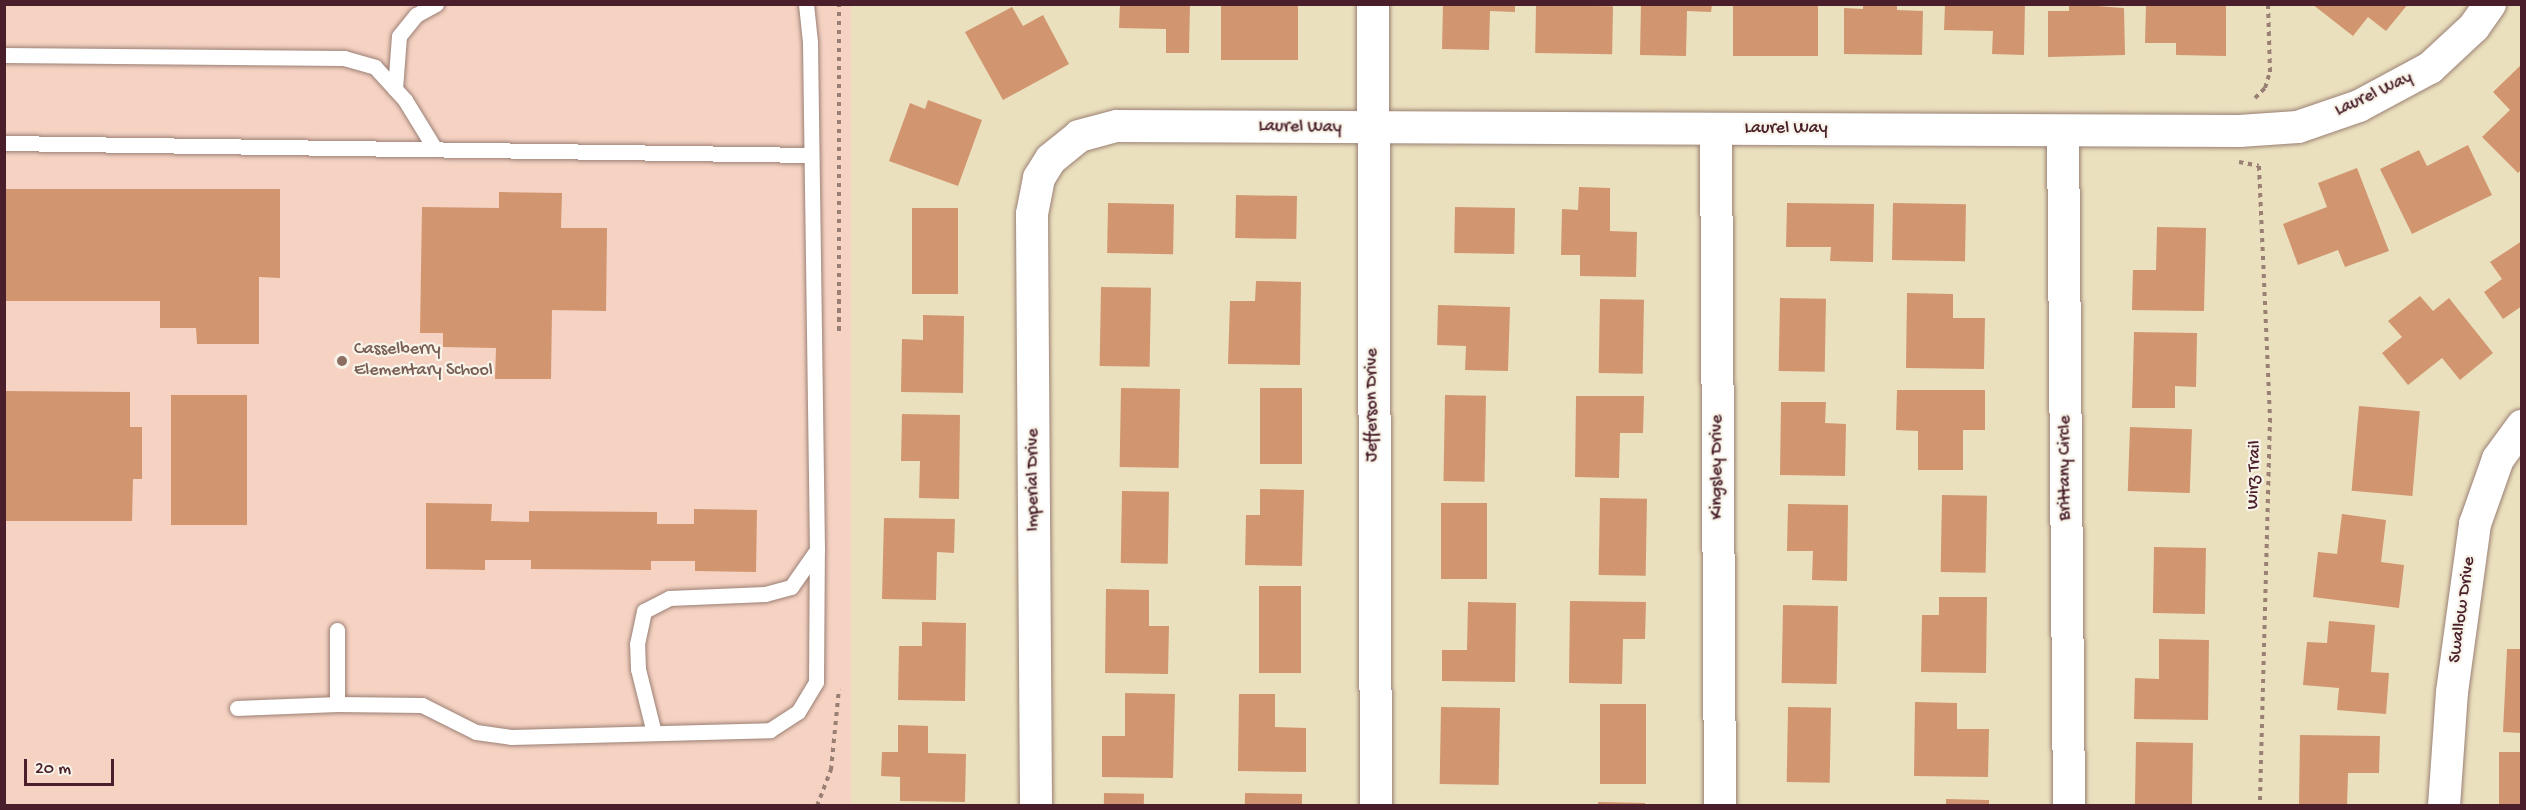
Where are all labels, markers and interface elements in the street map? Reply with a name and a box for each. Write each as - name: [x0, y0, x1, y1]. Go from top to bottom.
- street label: Laurel Way: [2332, 68, 2416, 122]
- street label: Laurel Way: [1258, 116, 1342, 140]
- street label: Laurel Way: [1744, 118, 1828, 140]
- place label: Casselberry Elementary School: [354, 340, 493, 382]
- street label: Jefferson Drive: [1362, 348, 1384, 462]
- marker: Casselberry Elementary School: [335, 354, 349, 368]
- street label: Kingsley Drive: [1707, 415, 1729, 519]
- street label: Brittany Circle: [2055, 415, 2077, 521]
- street label: Imperial Drive: [1023, 429, 1045, 531]
- street label: Wirz Trail: [2243, 440, 2267, 510]
- street label: Swallow Drive: [2445, 556, 2481, 664]
- scale bar: [27, 747, 117, 785]
- text: 20 m: [35, 759, 71, 780]

